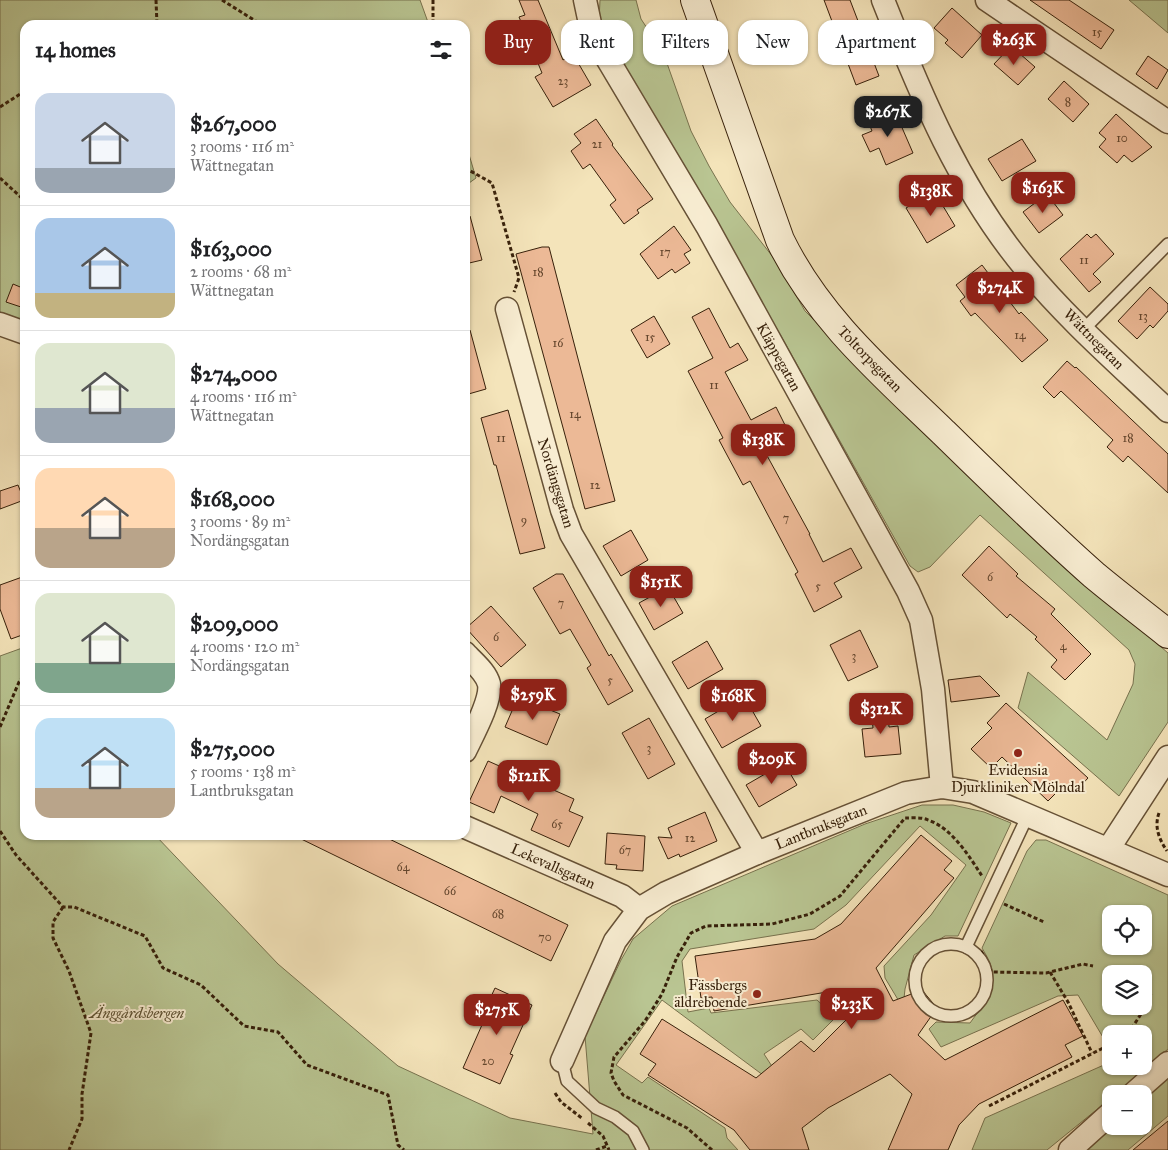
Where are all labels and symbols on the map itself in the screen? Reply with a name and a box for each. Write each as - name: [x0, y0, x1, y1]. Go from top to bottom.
- pin: $263K: [979, 23, 1049, 66]
- house number: 15: [1092, 25, 1103, 39]
- house number: 23: [558, 74, 569, 88]
- house number: 8: [1065, 95, 1071, 109]
- pin: $267K: [853, 96, 923, 138]
- house number: 10: [1116, 131, 1128, 145]
- house number: 21: [592, 137, 603, 151]
- pin: $163K: [1008, 172, 1078, 214]
- pin: $138K: [896, 174, 966, 217]
- house number: 17: [659, 245, 671, 259]
- house number: 11: [1079, 253, 1089, 267]
- house number: 18: [532, 265, 544, 279]
- pin: $274K: [965, 272, 1035, 314]
- street label: Wättnegatan: [1060, 305, 1128, 373]
- house number: 13: [1138, 309, 1148, 323]
- street label: Kläppegatan: [753, 320, 805, 394]
- street label: Toltorpsgatan: [834, 322, 906, 396]
- house number: 14: [1014, 328, 1026, 342]
- house number: 15: [645, 330, 656, 344]
- house number: 16: [553, 336, 564, 350]
- house number: 11: [709, 378, 719, 392]
- house number: 14: [569, 407, 581, 421]
- pin: $138K: [728, 424, 798, 466]
- house number: 11: [496, 431, 506, 445]
- house number: 18: [1122, 431, 1134, 445]
- street label: Nordängsgatan: [534, 436, 578, 530]
- house number: 12: [590, 478, 600, 492]
- house number: 7: [783, 511, 789, 525]
- house number: 9: [521, 513, 527, 527]
- pin: $151K: [626, 566, 696, 608]
- house number: 6: [987, 570, 994, 584]
- house number: 5: [815, 579, 821, 593]
- house number: 7: [558, 596, 564, 610]
- house number: 6: [493, 630, 500, 644]
- house number: 4: [1060, 639, 1067, 653]
- house number: 3: [852, 649, 857, 663]
- house number: 5: [607, 673, 613, 687]
- pin: $259K: [498, 678, 568, 721]
- pin: $168K: [698, 680, 768, 722]
- pin: $312K: [846, 692, 916, 735]
- house number: 3: [647, 741, 652, 755]
- pin: $209K: [737, 742, 807, 785]
- marker: Evidensia Djurkliniken Mölndal: [1012, 747, 1024, 759]
- pin: $121K: [494, 760, 564, 802]
- place label: Evidensia Djurkliniken Mölndal: [951, 761, 1086, 796]
- street label: Lantbruksgatan: [773, 800, 869, 854]
- house number: 65: [551, 817, 563, 831]
- house number: 12: [685, 831, 695, 845]
- street label: Lekevallsgatan: [508, 839, 598, 893]
- house number: 67: [619, 843, 631, 857]
- house number: 64: [397, 860, 410, 874]
- house number: 66: [444, 884, 457, 898]
- house number: 68: [492, 907, 504, 921]
- house number: 70: [538, 930, 552, 944]
- place label: Fässbergs äldreboende: [674, 976, 747, 1011]
- marker: Fässbergs äldreboende: [751, 988, 763, 1000]
- pin: $233K: [817, 988, 887, 1030]
- pin: $275K: [462, 994, 532, 1036]
- park label: Änggårdsbergen: [88, 1004, 184, 1022]
- house number: 20: [482, 1054, 494, 1068]

